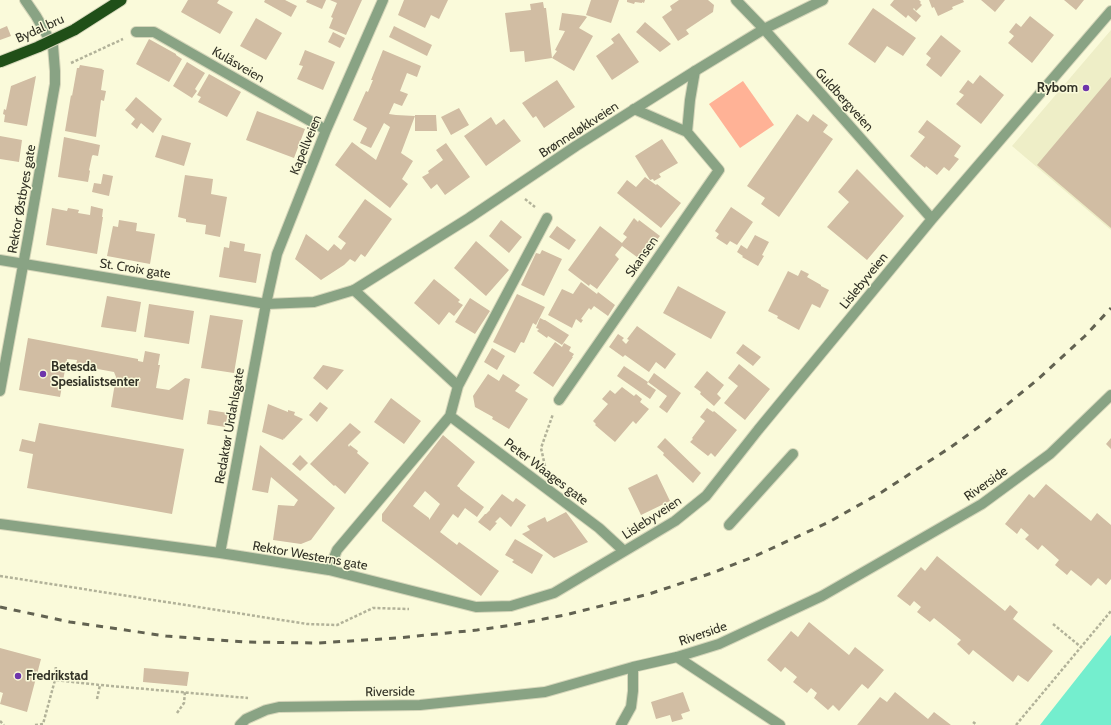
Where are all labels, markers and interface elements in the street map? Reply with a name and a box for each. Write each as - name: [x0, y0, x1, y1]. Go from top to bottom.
- street label: Bydal bru: [13, 11, 67, 47]
- street label: Kulåsveien: [209, 44, 267, 86]
- street label: Guldbergveien: [812, 65, 876, 135]
- place label: Rybom: [1037, 80, 1078, 96]
- marker: Rybom: [1081, 83, 1091, 93]
- street label: Brønneløkkveien: [536, 99, 622, 161]
- street label: Kapellveien: [287, 113, 325, 177]
- street label: Rektor Østbyes gate: [5, 143, 39, 255]
- street label: Skansen: [622, 234, 662, 280]
- street label: Lislebyveien: [837, 250, 891, 312]
- street label: St. Croix gate: [98, 256, 172, 282]
- place label: Betesda Spesialistsenter: [51, 359, 139, 390]
- street label: Redaktør Urdahlsgate: [212, 367, 248, 485]
- marker: Betesda Spesialistsenter: [38, 369, 48, 379]
- street label: Peter Waages gate: [501, 435, 591, 509]
- street label: Riverside: [961, 463, 1011, 505]
- street label: Lislebyveien: [619, 493, 685, 543]
- street label: Rektor Westerns gate: [251, 538, 369, 574]
- street label: Riverside: [677, 619, 729, 649]
- place label: Fredrikstad: [26, 668, 88, 684]
- marker: Fredrikstad: [13, 671, 23, 681]
- street label: Riverside: [365, 684, 415, 700]

